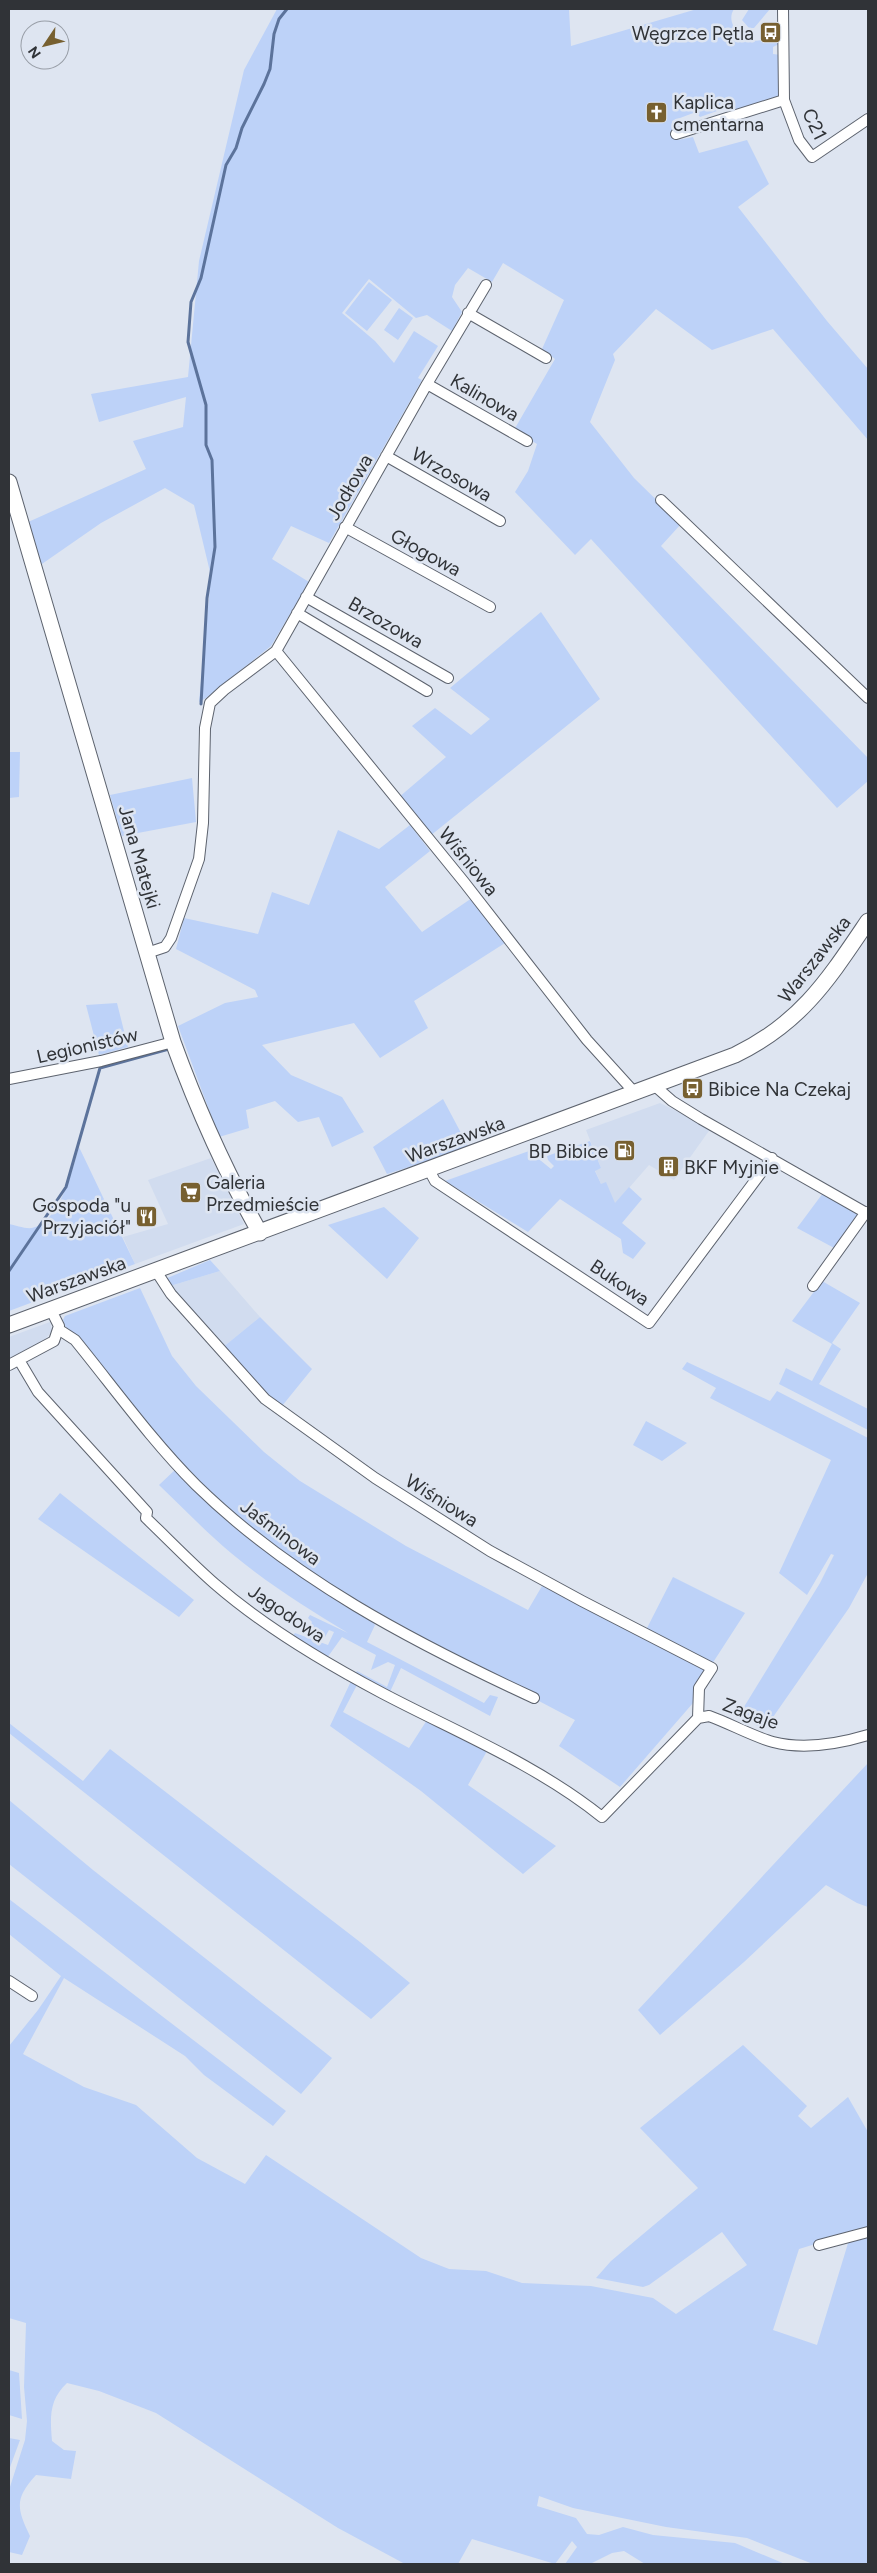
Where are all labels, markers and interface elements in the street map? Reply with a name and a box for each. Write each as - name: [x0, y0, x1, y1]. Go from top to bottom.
- north arrow: [20, 20, 70, 70]
- bus stop icon: Węgrzce Pętla: [758, 21, 782, 45]
- place label: Węgrzce Pętla: [632, 22, 754, 45]
- text: N: [25, 43, 45, 61]
- place label: Kaplica cmentarna: [673, 91, 764, 136]
- church icon: Kaplica cmentarna: [645, 101, 669, 125]
- street label: C21: [797, 105, 832, 144]
- street label: Kalinowa: [446, 369, 523, 426]
- street label: Wrzosowa: [407, 442, 496, 507]
- street label: Jodłowa: [321, 450, 378, 524]
- street label: Głogowa: [386, 524, 465, 581]
- street label: Brzozowa: [344, 592, 427, 653]
- street label: Jana Matejki: [114, 803, 165, 911]
- street label: Wiśniowa: [434, 822, 503, 900]
- street label: Warszawska: [773, 911, 855, 1007]
- street label: Legionistów: [34, 1023, 140, 1068]
- bus stop icon: Bibice Na Czekaj: [680, 1077, 704, 1101]
- place label: Bibice Na Czekaj: [708, 1078, 851, 1101]
- street label: Warszawska: [402, 1111, 508, 1168]
- fuel station icon: BP Bibice: [612, 1139, 636, 1163]
- place label: BP Bibice: [528, 1140, 608, 1163]
- building icon: BKF Myjnie: [656, 1155, 680, 1179]
- place label: BKF Myjnie: [684, 1156, 779, 1179]
- place label: Galeria Przedmieście: [206, 1171, 319, 1216]
- supermarket icon: Galeria Przedmieście: [178, 1181, 202, 1205]
- place label: Gospoda "u Przyjaciół": [32, 1194, 131, 1239]
- restaurant icon: Gospoda "u Przyjaciół": [135, 1204, 159, 1228]
- street label: Warszawska: [23, 1251, 129, 1308]
- street label: Bukowa: [586, 1254, 654, 1311]
- street label: Wiśniowa: [401, 1469, 482, 1532]
- street label: Jaśminowa: [236, 1495, 325, 1570]
- street label: Jagodowa: [244, 1579, 330, 1648]
- street label: Zagaje: [720, 1693, 782, 1734]

